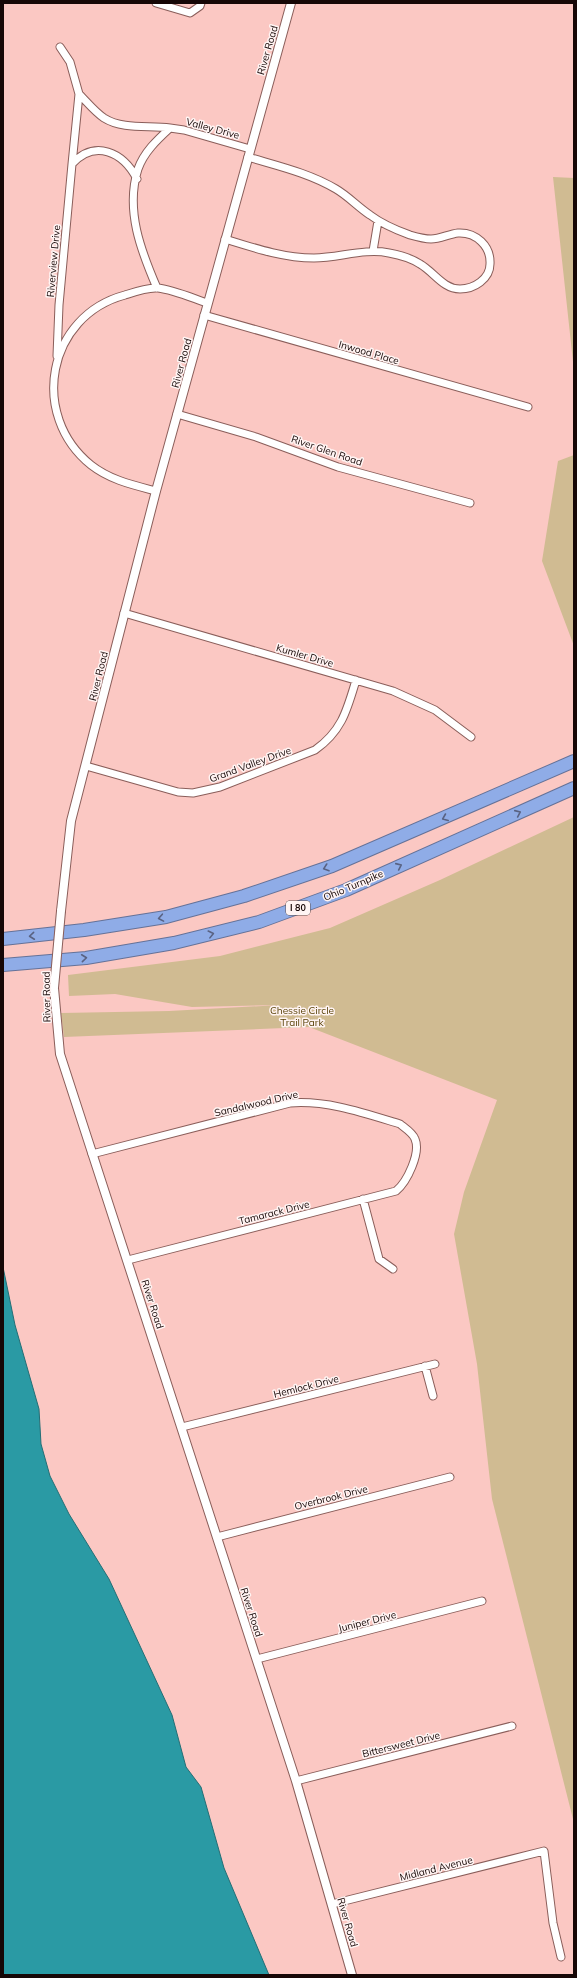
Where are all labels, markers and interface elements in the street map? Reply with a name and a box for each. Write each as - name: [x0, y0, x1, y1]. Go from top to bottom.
- street label: River Road: [254, 24, 281, 76]
- street label: Valley Drive: [185, 115, 241, 142]
- street label: Riverview Drive: [44, 224, 63, 298]
- street label: River Road: [169, 337, 194, 389]
- street label: Inwood Place: [337, 338, 401, 367]
- street label: River Glen Road: [290, 432, 364, 469]
- street label: Kumler Drive: [275, 641, 335, 670]
- street label: River Road: [86, 650, 111, 702]
- street label: Grand Valley Drive: [208, 744, 293, 785]
- one-way arrow: [513, 810, 521, 818]
- one-way arrow: [442, 813, 450, 821]
- one-way arrow: [395, 863, 402, 871]
- one-way arrow: [322, 864, 329, 872]
- street label: Ohio Turnpike: [321, 867, 385, 904]
- road number: I 80: [286, 901, 310, 915]
- one-way arrow: [158, 913, 164, 921]
- one-way arrow: [208, 930, 215, 939]
- one-way arrow: [29, 931, 35, 940]
- one-way arrow: [81, 954, 87, 963]
- street label: River Road: [40, 972, 53, 1022]
- park label: Chessie Circle Trail Park: [270, 1004, 334, 1029]
- street label: Sandalwood Drive: [213, 1088, 299, 1119]
- street label: Tamarack Drive: [237, 1197, 311, 1228]
- street label: River Road: [139, 1278, 167, 1330]
- street label: Hemlock Drive: [272, 1372, 340, 1401]
- street label: Overbrook Drive: [293, 1482, 369, 1513]
- street label: River Road: [238, 1586, 266, 1638]
- street label: Juniper Drive: [337, 1608, 397, 1635]
- street label: Bittersweet Drive: [361, 1729, 441, 1760]
- street label: Midland Avenue: [398, 1853, 474, 1884]
- street label: River Road: [334, 1896, 361, 1948]

